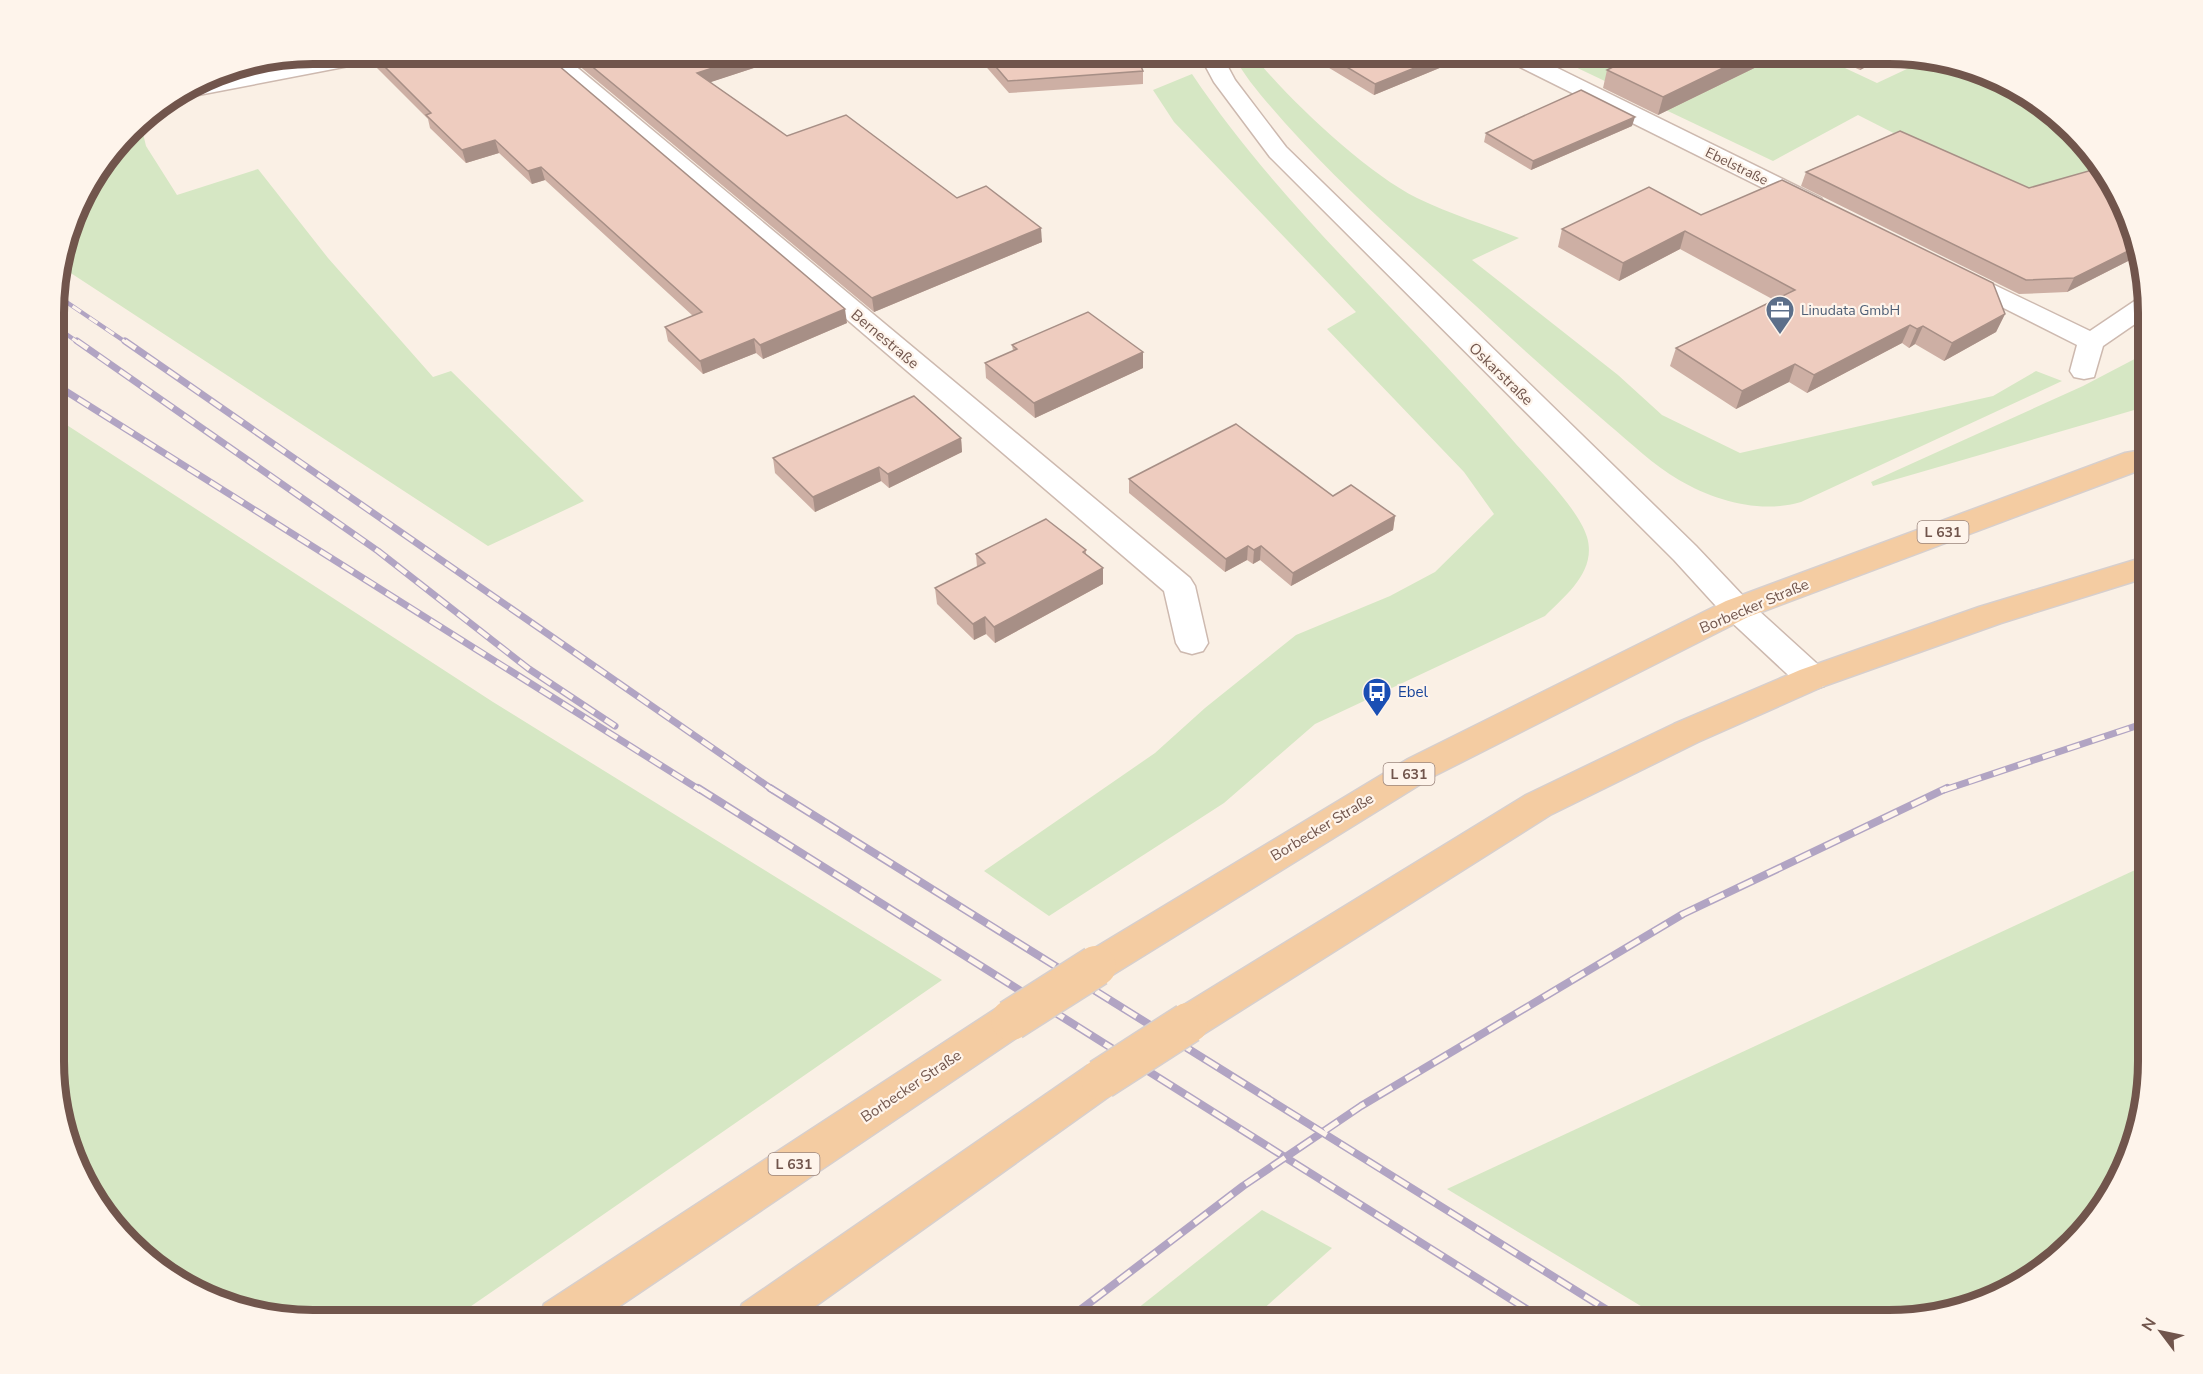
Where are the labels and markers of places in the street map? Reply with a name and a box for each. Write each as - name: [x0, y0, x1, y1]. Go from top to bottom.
- office icon: Linudata GmbH: [1764, 294, 1796, 336]
- place label: Linudata GmbH: [1801, 301, 1900, 320]
- bus stop icon: Ebel: [1361, 676, 1393, 718]
- place label: Ebel: [1398, 682, 1428, 702]

